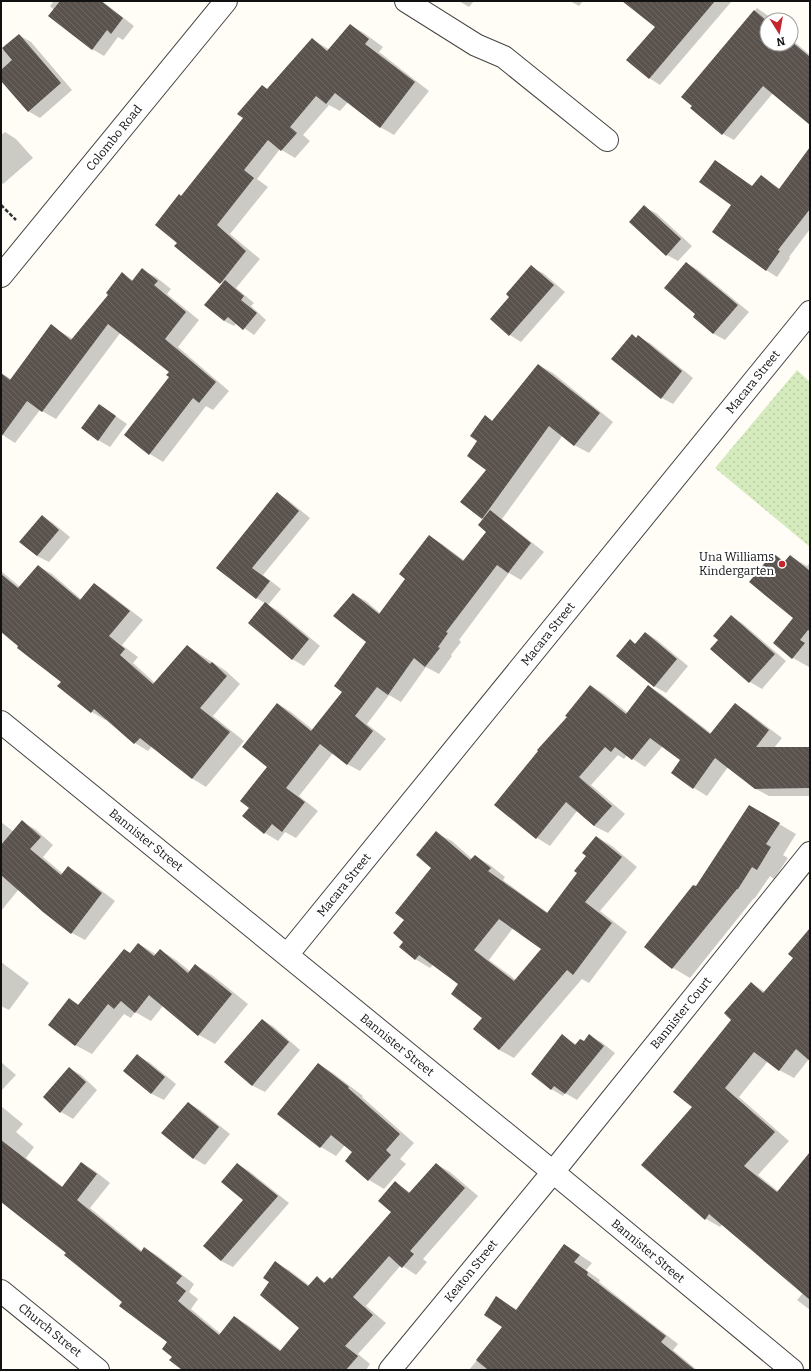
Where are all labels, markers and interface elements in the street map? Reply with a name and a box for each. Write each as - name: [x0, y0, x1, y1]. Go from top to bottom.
- north arrow: [759, 12, 799, 52]
- text: N: [775, 34, 786, 49]
- street label: Colombo Road: [83, 102, 145, 174]
- street label: Macara Street: [723, 347, 783, 416]
- place label: Una Williams Kindergarten: [699, 550, 774, 578]
- marker: Una Williams Kindergarten: [777, 559, 787, 569]
- street label: Macara Street: [518, 599, 578, 668]
- street label: Bannister Street: [106, 806, 186, 874]
- street label: Macara Street: [314, 850, 374, 919]
- street label: Bannister Court: [648, 974, 715, 1052]
- street label: Bannister Street: [357, 1011, 437, 1079]
- street label: Bannister Street: [609, 1216, 688, 1286]
- street label: Keaton Street: [442, 1237, 501, 1305]
- street label: Church Street: [16, 1300, 85, 1360]

